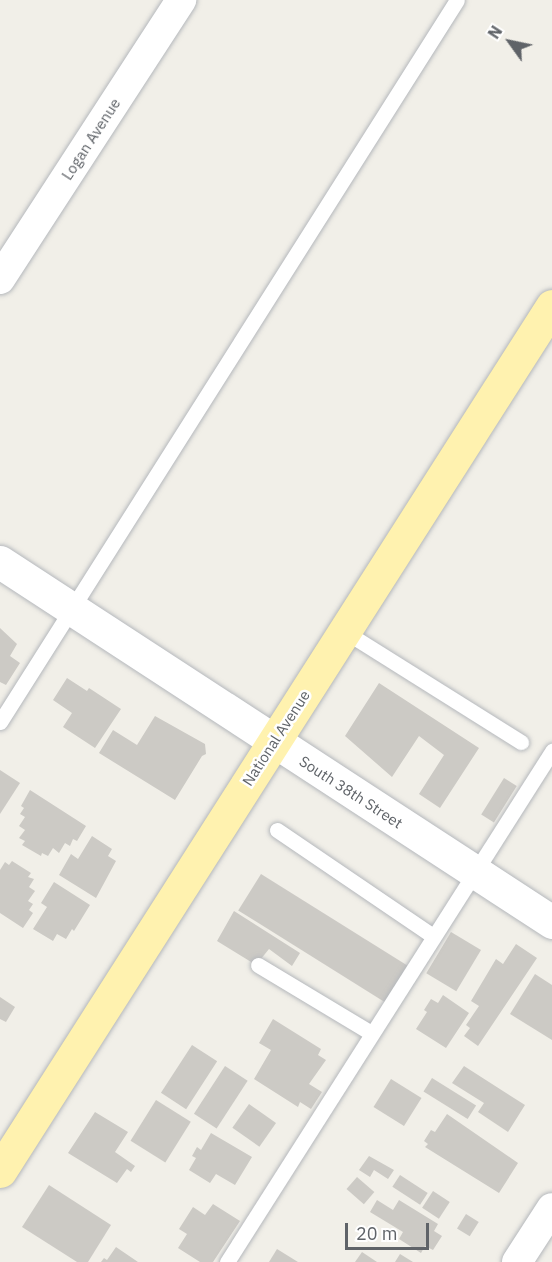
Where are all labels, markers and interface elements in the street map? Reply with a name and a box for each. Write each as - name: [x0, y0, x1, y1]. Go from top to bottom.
- north arrow: [480, 12, 540, 72]
- text: N: [483, 22, 506, 43]
- street label: Logan Avenue: [58, 95, 124, 183]
- street label: National Avenue: [238, 687, 314, 789]
- street label: South 38th Street: [296, 752, 406, 832]
- scale bar: [348, 1211, 432, 1249]
- text: 20 m: [356, 1222, 398, 1245]

